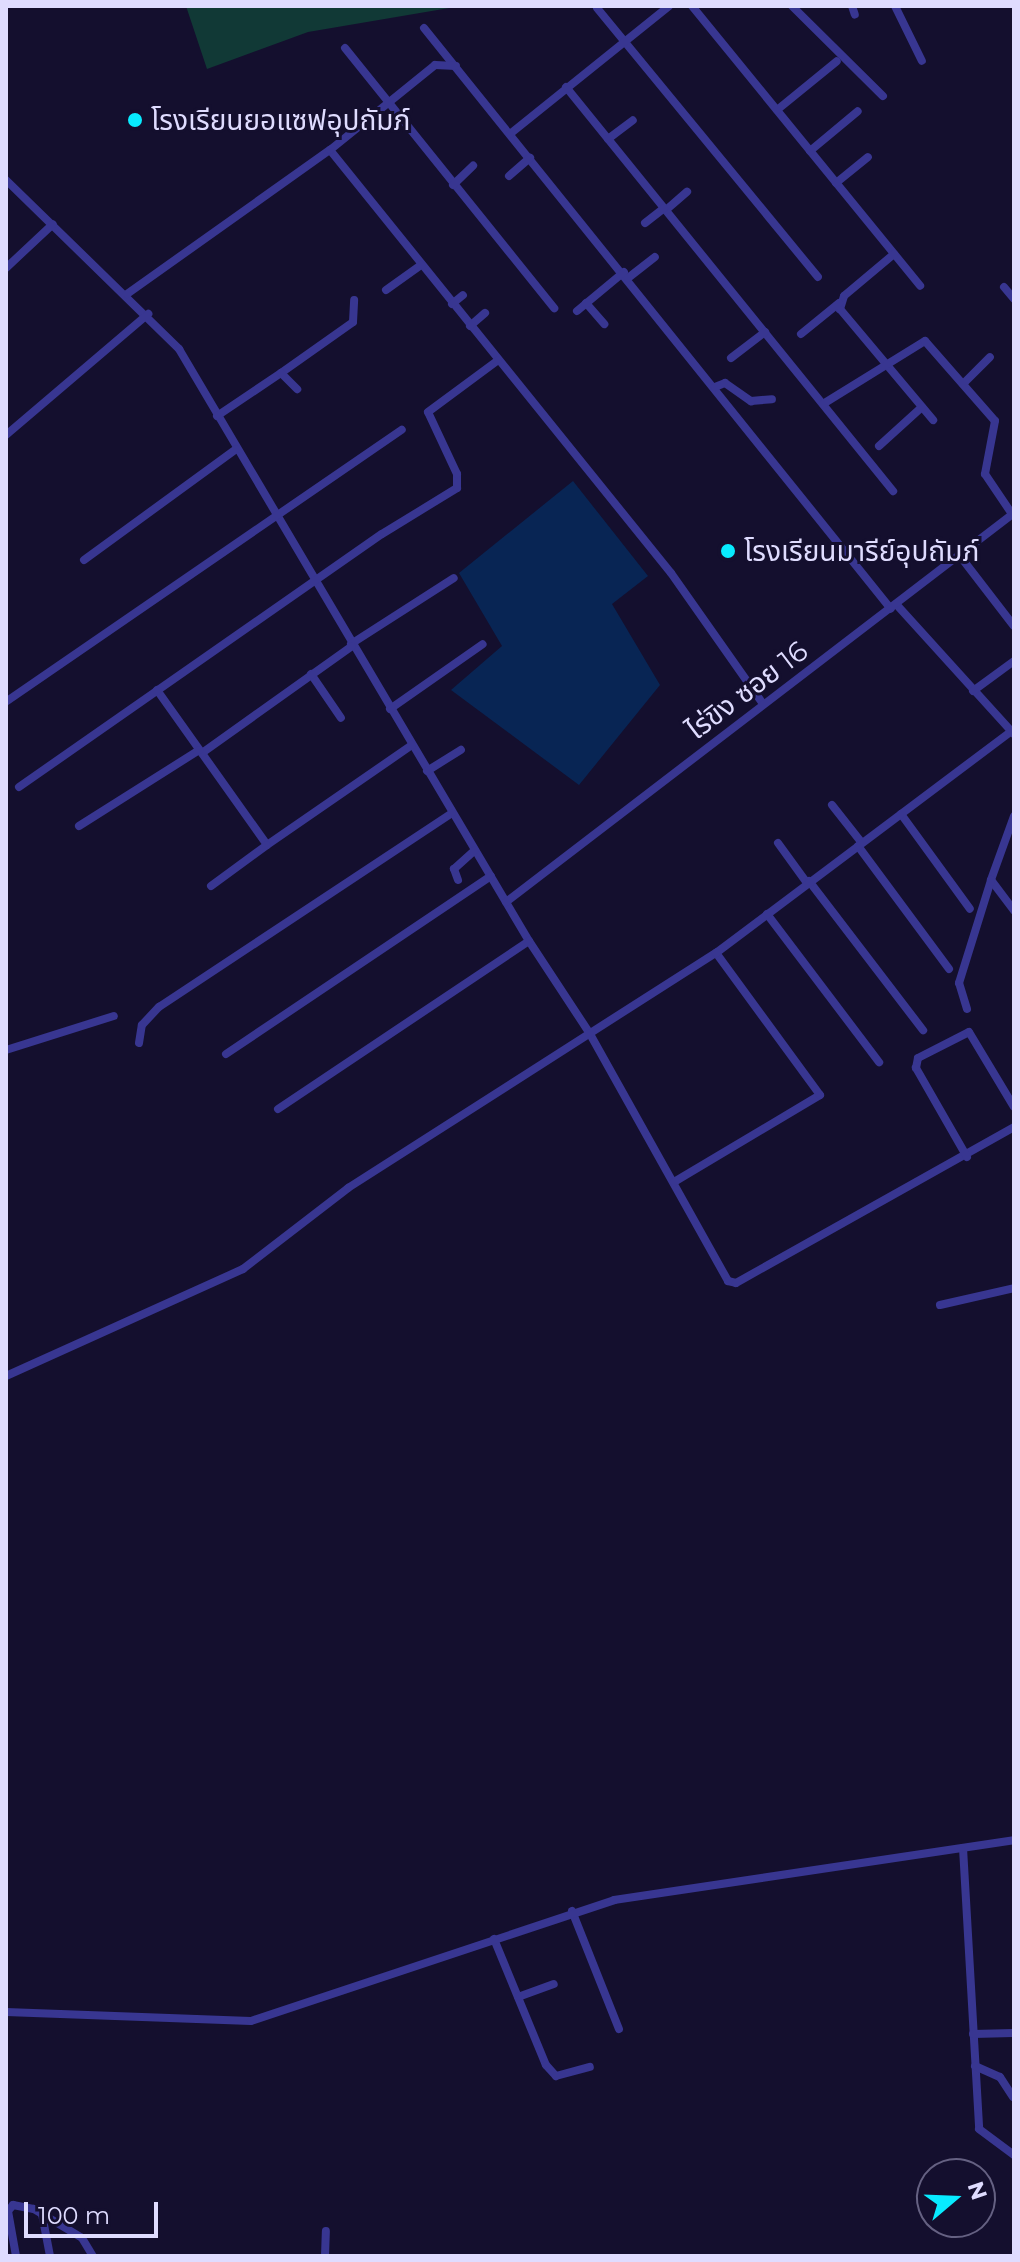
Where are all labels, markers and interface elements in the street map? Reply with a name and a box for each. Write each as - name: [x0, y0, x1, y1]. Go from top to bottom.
- place label: โรงเรียนยอแซฟอุปถัมภ์: [151, 103, 410, 137]
- marker: โรงเรียนยอแซฟอุปถัมภ์: [126, 111, 144, 129]
- place label: โรงเรียนมารีย์อุปถัมภ์: [744, 534, 979, 568]
- marker: โรงเรียนมารีย์อุปถัมภ์: [719, 542, 737, 560]
- street label: ไร่ขิง ซอย 16: [680, 634, 814, 746]
- north arrow: [916, 2158, 996, 2238]
- text: N: [962, 2178, 993, 2203]
- scale bar: [28, 2186, 162, 2236]
- text: 100 m: [38, 2201, 110, 2230]

